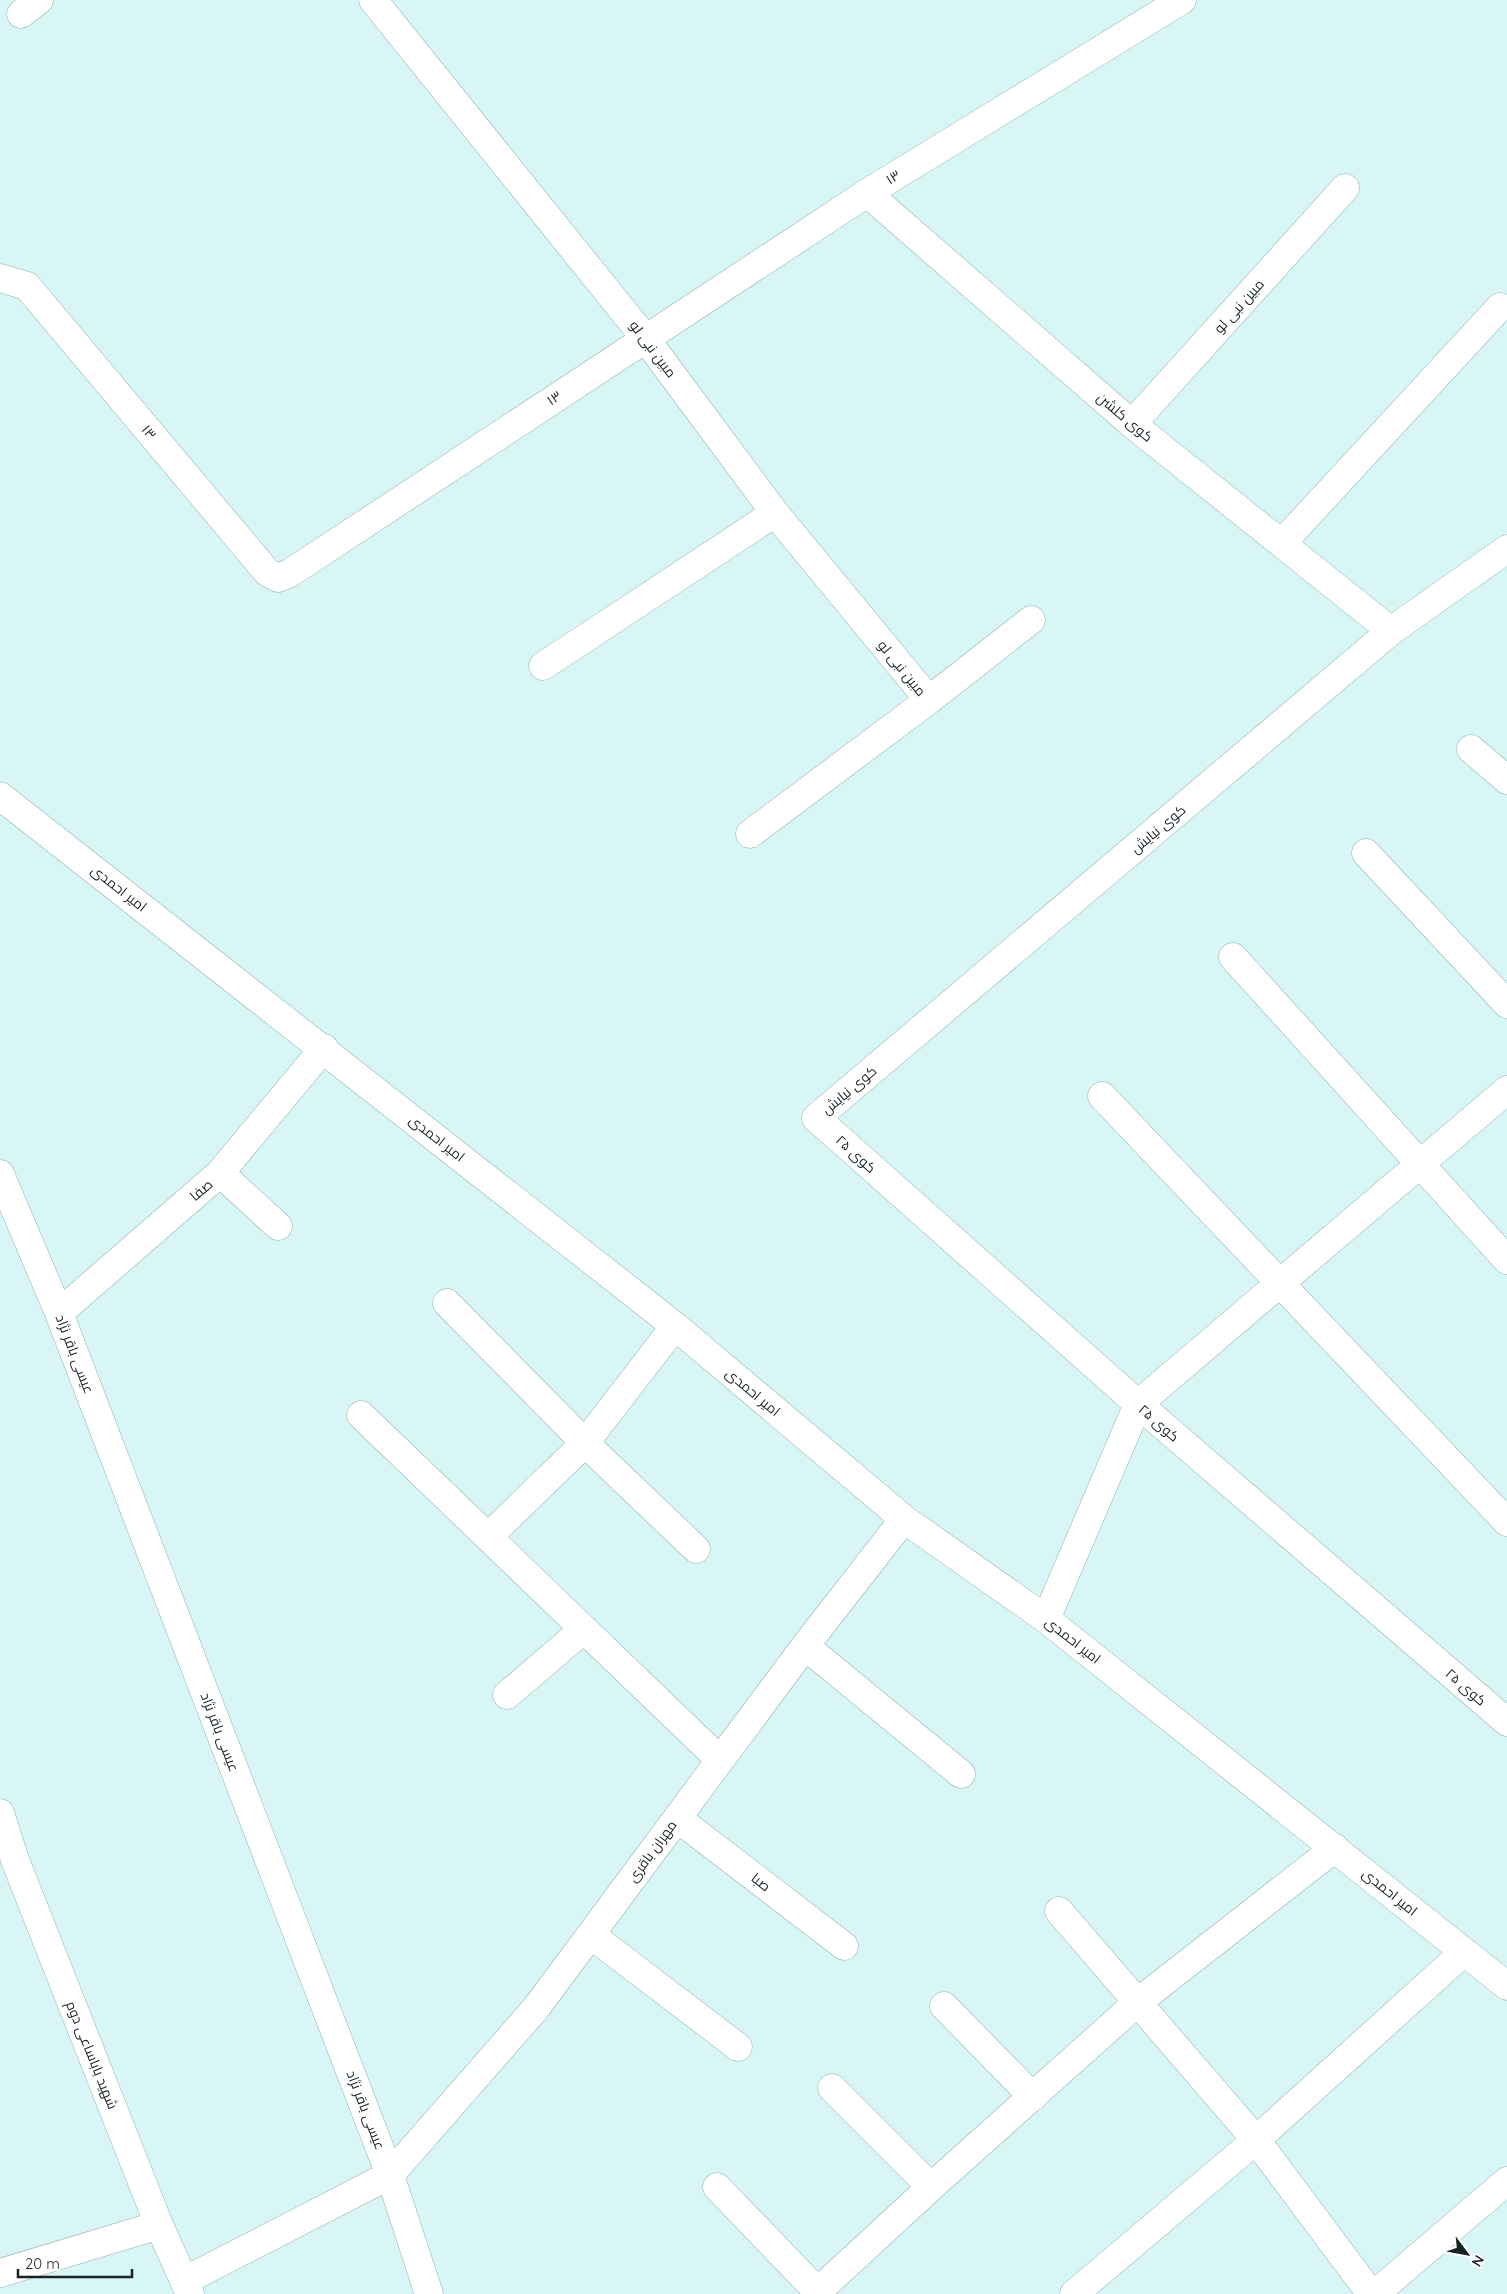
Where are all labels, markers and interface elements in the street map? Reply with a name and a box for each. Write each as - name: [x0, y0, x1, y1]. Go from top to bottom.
- street label: ۱۳: [882, 166, 904, 188]
- street label: مبین نبی لو: [1210, 275, 1268, 337]
- street label: مبین نبی لو: [626, 317, 680, 381]
- street label: ۱۳: [543, 387, 565, 409]
- street label: کوی کلشن: [1093, 388, 1157, 446]
- street label: ۱۳: [138, 421, 160, 443]
- street label: مبین نبی لو: [874, 636, 930, 700]
- street label: کوی نیایش: [1127, 801, 1189, 857]
- street label: امیر احمدی: [87, 861, 151, 915]
- street label: کوی نیایش: [818, 1062, 880, 1118]
- street label: امیر احمدی: [405, 1111, 469, 1165]
- street label: کوی ۲۵: [832, 1131, 880, 1177]
- street label: صفا: [186, 1175, 216, 1205]
- street label: عیسی باقر نژاد: [52, 1312, 98, 1396]
- street label: امیر احمدی: [722, 1364, 784, 1420]
- street label: کوی ۲۵: [1135, 1400, 1183, 1446]
- street label: امیر احمدی: [1041, 1613, 1105, 1667]
- street label: کوی ۲۵: [1442, 1664, 1490, 1710]
- street label: عیسی باقر نژاد: [197, 1690, 243, 1774]
- street label: مهران باقری: [623, 1816, 681, 1886]
- street label: امیر احمدی: [1359, 1864, 1421, 1920]
- street label: صبا: [748, 1869, 774, 1895]
- street label: شهید باباساعی دوم: [61, 1998, 122, 2112]
- street label: عیسی باقر نژاد: [343, 2068, 389, 2152]
- north arrow: [1442, 2229, 1492, 2279]
- scale bar: [18, 2246, 131, 2278]
- text: N: [1468, 2252, 1488, 2270]
- text: 20 m: [25, 2254, 60, 2273]

